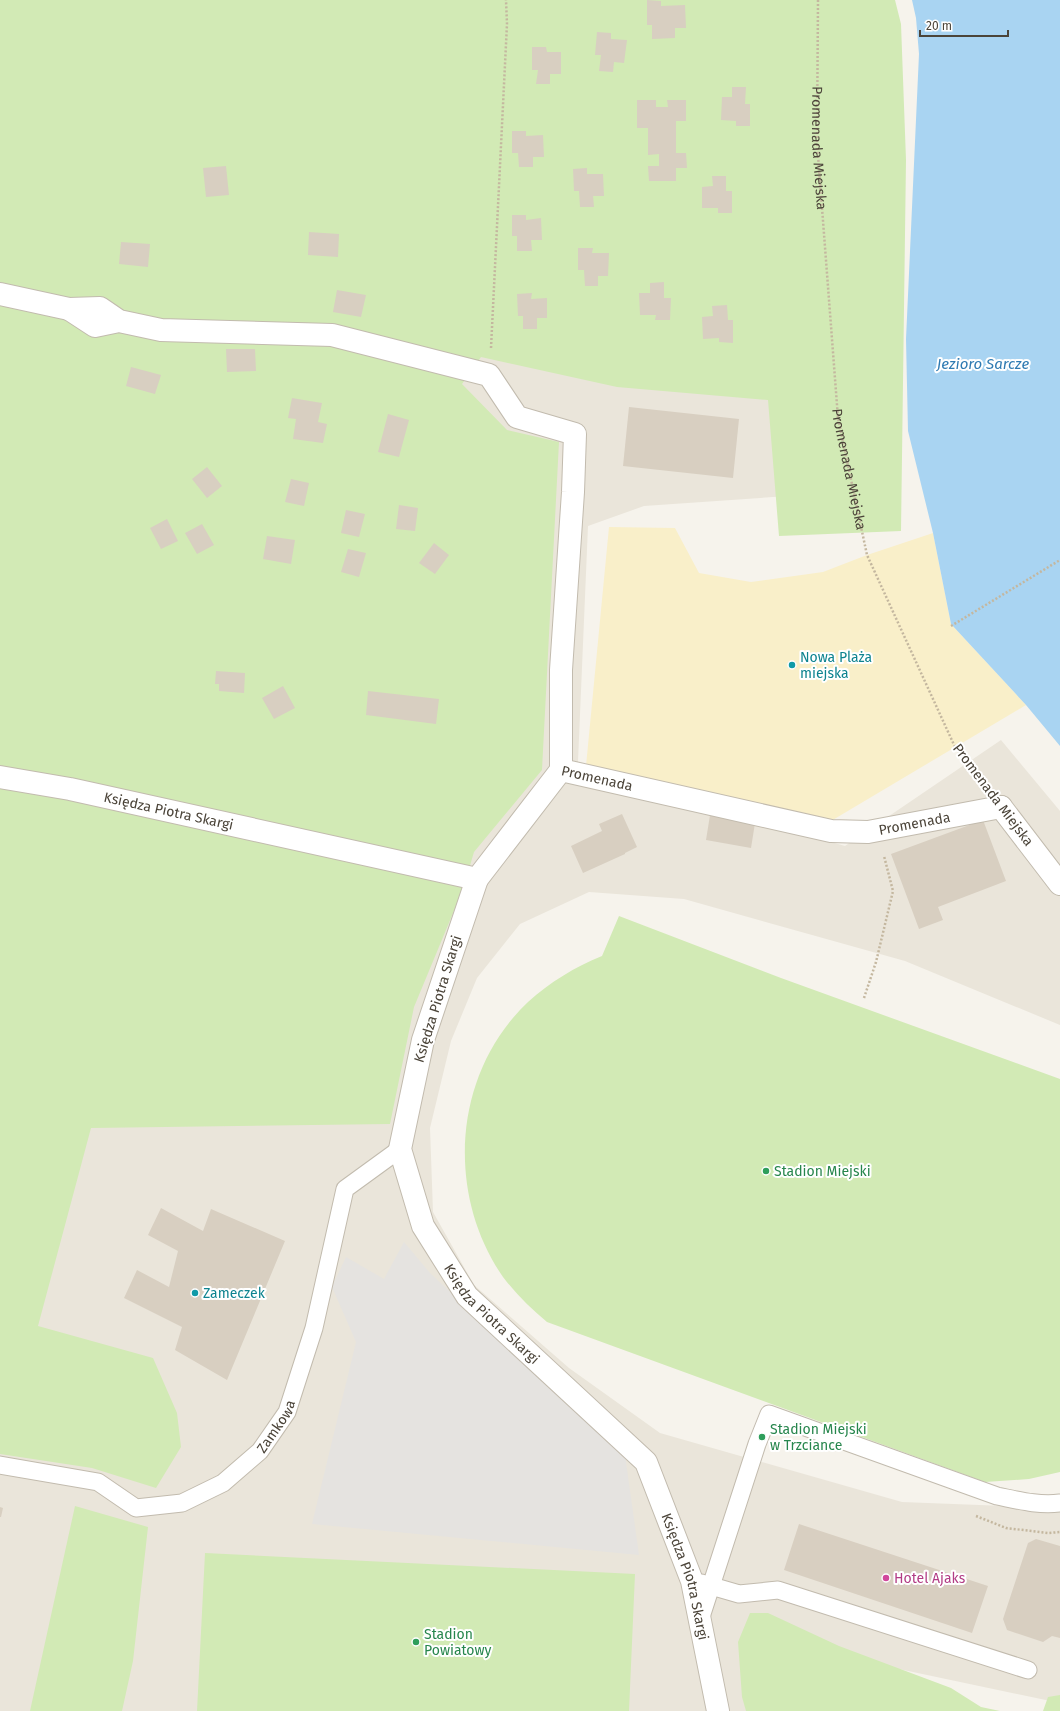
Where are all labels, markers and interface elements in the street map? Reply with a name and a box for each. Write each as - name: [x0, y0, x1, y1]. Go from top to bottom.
- scale bar: [920, 12, 1008, 38]
- text: 20 m: [926, 19, 952, 33]
- street label: Promenada Miejska: [808, 86, 831, 210]
- water label: Jezioro Sarcze: [936, 355, 1029, 373]
- street label: Promenada Miejska: [829, 408, 870, 531]
- place label: Nowa Plaża miejska: [800, 649, 872, 682]
- marker: Nowa Plaża miejska: [787, 660, 797, 670]
- street label: Promenada Miejska: [949, 741, 1037, 849]
- street label: Promenada: [560, 762, 634, 794]
- street label: Księdza Piotra Skargi: [102, 788, 235, 833]
- street label: Promenada: [877, 808, 952, 838]
- street label: Księdza Piotra Skargi: [411, 933, 465, 1065]
- place label: Stadion Miejski: [774, 1163, 871, 1180]
- marker: Stadion Miejski: [761, 1166, 771, 1176]
- street label: Księdza Piotra Skargi: [440, 1261, 543, 1367]
- place label: Zameczek: [203, 1285, 266, 1302]
- marker: Zameczek: [190, 1288, 200, 1298]
- street label: Zamkowa: [253, 1398, 299, 1456]
- place label: Stadion Miejski w Trzciance: [770, 1421, 867, 1454]
- marker: Stadion Miejski w Trzciance: [757, 1432, 767, 1442]
- street label: Księdza Piotra Skargi: [658, 1511, 712, 1642]
- place label: Hotel Ajaks: [894, 1570, 966, 1587]
- marker: Hotel Ajaks: [881, 1573, 891, 1583]
- place label: Stadion Powiatowy: [424, 1626, 492, 1659]
- marker: Stadion Powiatowy: [411, 1637, 421, 1647]

